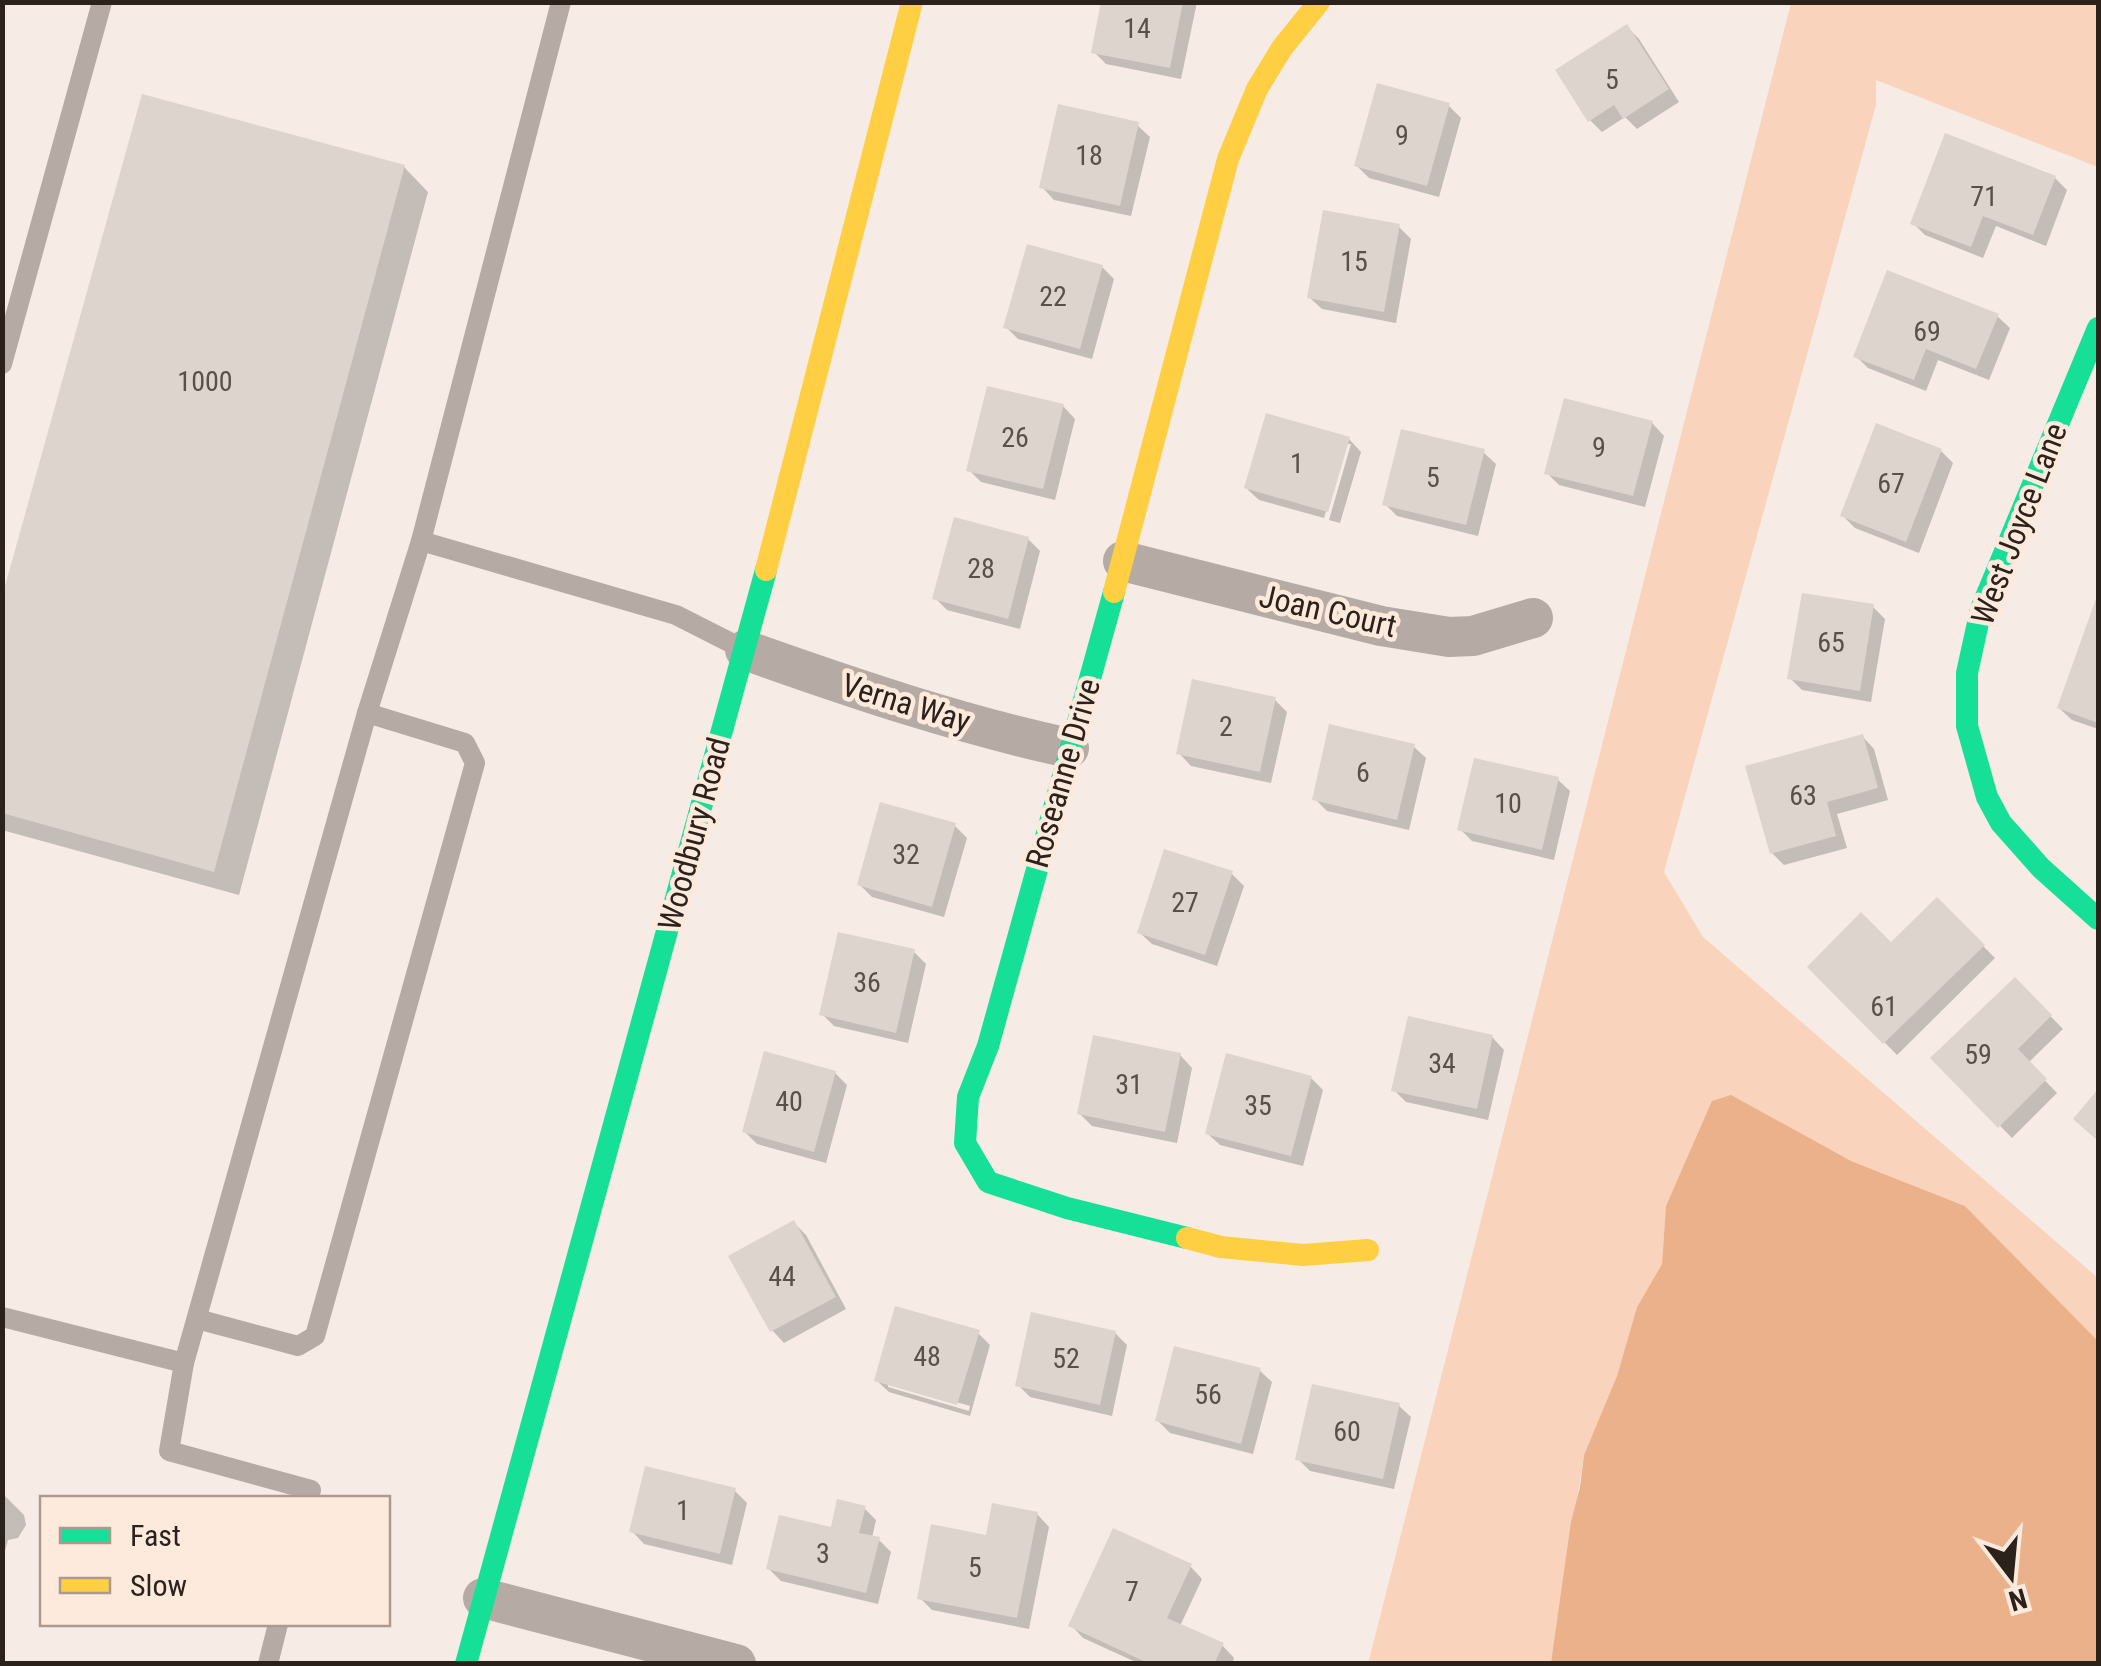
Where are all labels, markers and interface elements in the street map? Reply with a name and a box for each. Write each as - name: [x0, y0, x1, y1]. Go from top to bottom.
- house number: 14: [1123, 12, 1151, 45]
- house number: 5: [1605, 63, 1619, 96]
- house number: 9: [1395, 119, 1409, 152]
- house number: 18: [1075, 139, 1103, 172]
- house number: 71: [1970, 180, 1998, 213]
- house number: 15: [1340, 245, 1368, 278]
- house number: 22: [1039, 280, 1067, 313]
- house number: 69: [1913, 315, 1941, 348]
- house number: 1000: [177, 365, 233, 398]
- street label: West Joyce Lane: [1963, 418, 2075, 630]
- house number: 26: [1001, 421, 1029, 454]
- house number: 9: [1592, 431, 1606, 464]
- house number: 1: [1290, 447, 1304, 480]
- house number: 5: [1426, 461, 1440, 494]
- house number: 67: [1877, 467, 1905, 500]
- house number: 28: [967, 552, 995, 585]
- street label: Joan Court: [1256, 577, 1400, 645]
- house number: 65: [1817, 626, 1845, 659]
- street label: Verna Way: [837, 665, 975, 741]
- street label: Roseanne Drive: [1018, 674, 1108, 872]
- house number: 2: [1219, 710, 1233, 743]
- street label: Woodbury Road: [650, 733, 738, 935]
- house number: 6: [1356, 756, 1370, 789]
- house number: 63: [1789, 779, 1817, 812]
- house number: 10: [1494, 787, 1522, 820]
- house number: 32: [892, 838, 920, 871]
- house number: 27: [1171, 886, 1199, 919]
- house number: 36: [853, 966, 881, 999]
- house number: 61: [1870, 990, 1898, 1023]
- house number: 59: [1964, 1038, 1992, 1071]
- house number: 34: [1428, 1047, 1456, 1080]
- house number: 31: [1115, 1068, 1143, 1101]
- house number: 40: [775, 1085, 803, 1118]
- house number: 35: [1244, 1089, 1272, 1122]
- house number: 44: [768, 1260, 796, 1293]
- house number: 48: [913, 1340, 941, 1373]
- house number: 52: [1052, 1342, 1080, 1375]
- house number: 56: [1194, 1378, 1222, 1411]
- house number: 60: [1333, 1415, 1361, 1448]
- house number: 1: [676, 1494, 690, 1527]
- legend: [40, 1496, 390, 1626]
- text: Fast: [130, 1518, 181, 1553]
- north arrow: [1961, 1526, 2061, 1626]
- house number: 3: [816, 1537, 830, 1570]
- house number: 5: [968, 1551, 982, 1584]
- text: Slow: [130, 1568, 187, 1603]
- house number: 7: [1125, 1575, 1139, 1608]
- text: N: [2005, 1581, 2031, 1618]

